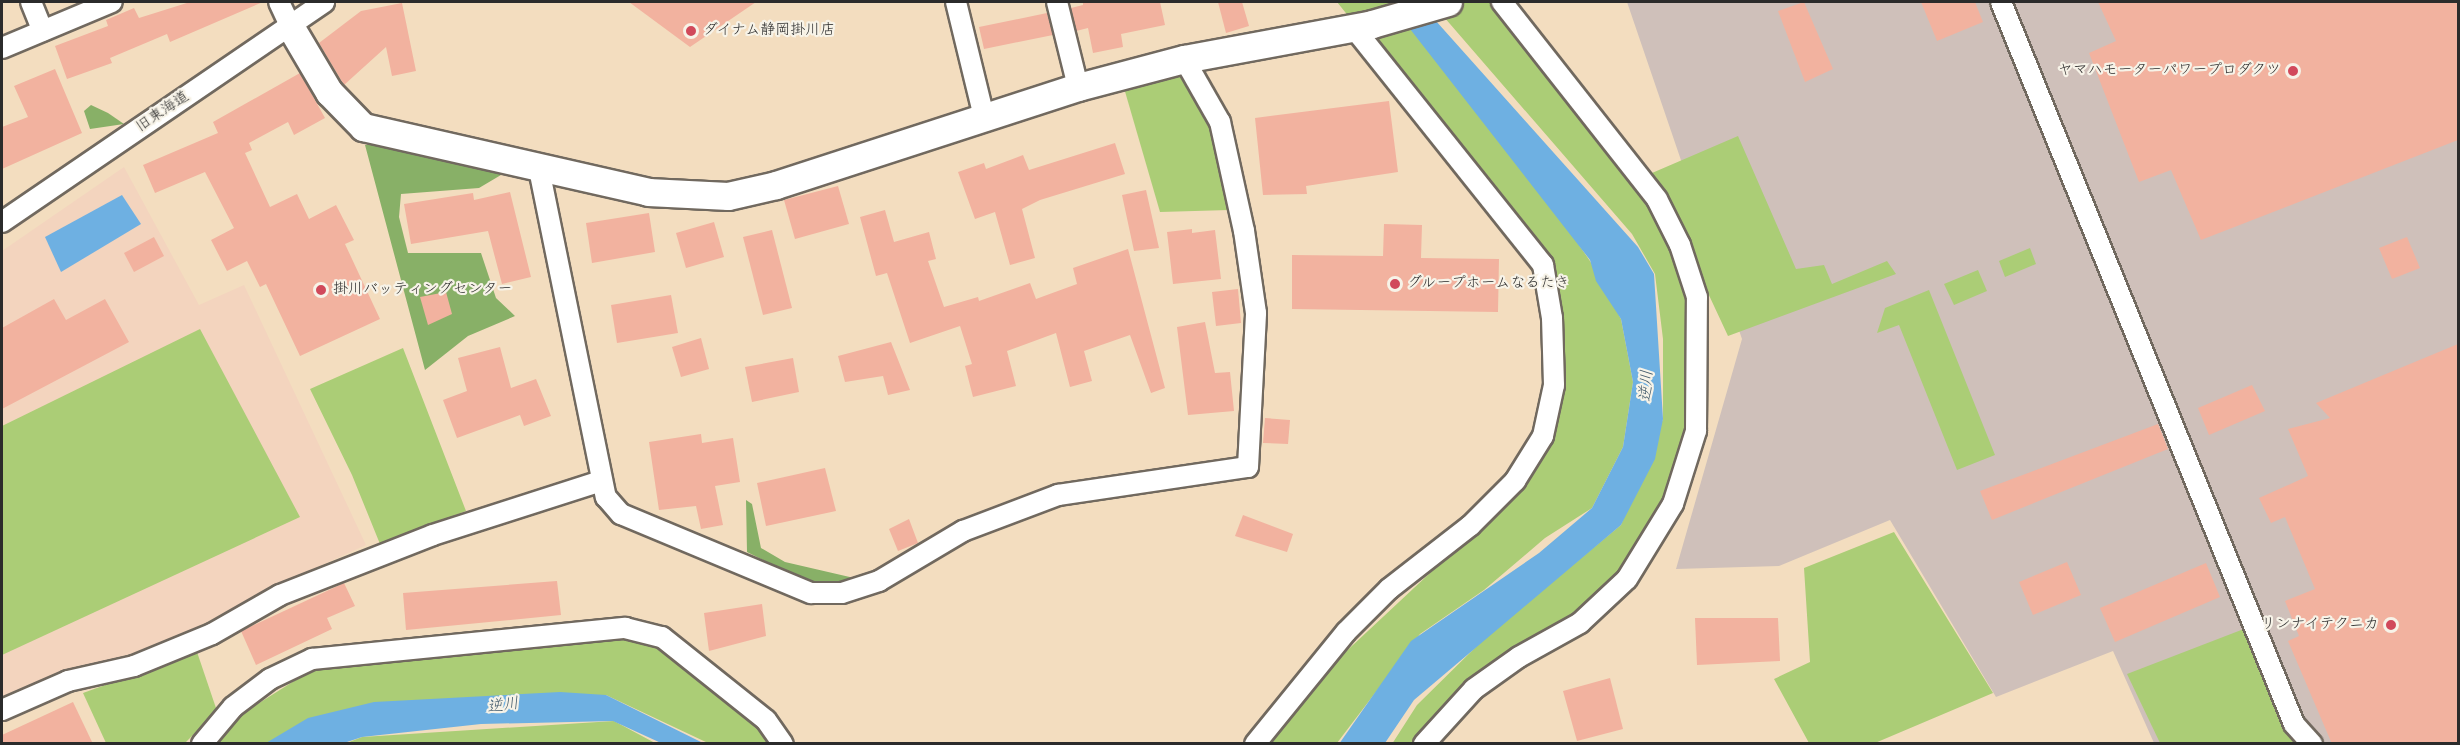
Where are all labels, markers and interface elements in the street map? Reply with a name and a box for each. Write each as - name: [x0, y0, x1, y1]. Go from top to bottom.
- place label: ダイナム静岡掛川店: [703, 22, 838, 40]
- marker: ダイナム静岡掛川店: [684, 24, 698, 38]
- place label: ヤマハモーターパワープロダクツ: [2056, 62, 2281, 80]
- marker: ヤマハモーターパワープロダクツ: [2286, 64, 2300, 78]
- street label: 旧東海道: [133, 88, 193, 136]
- place label: グループホームなるたき: [1407, 275, 1573, 293]
- marker: グループホームなるたき: [1388, 277, 1402, 291]
- place label: 掛川バッティングセンター: [333, 281, 513, 299]
- marker: 掛川バッティングセンター: [314, 283, 328, 297]
- water label: 逆川: [1636, 369, 1658, 403]
- place label: リンナイテクニカ: [2259, 616, 2379, 634]
- marker: リンナイテクニカ: [2384, 618, 2398, 632]
- water label: 逆川: [486, 694, 520, 718]

